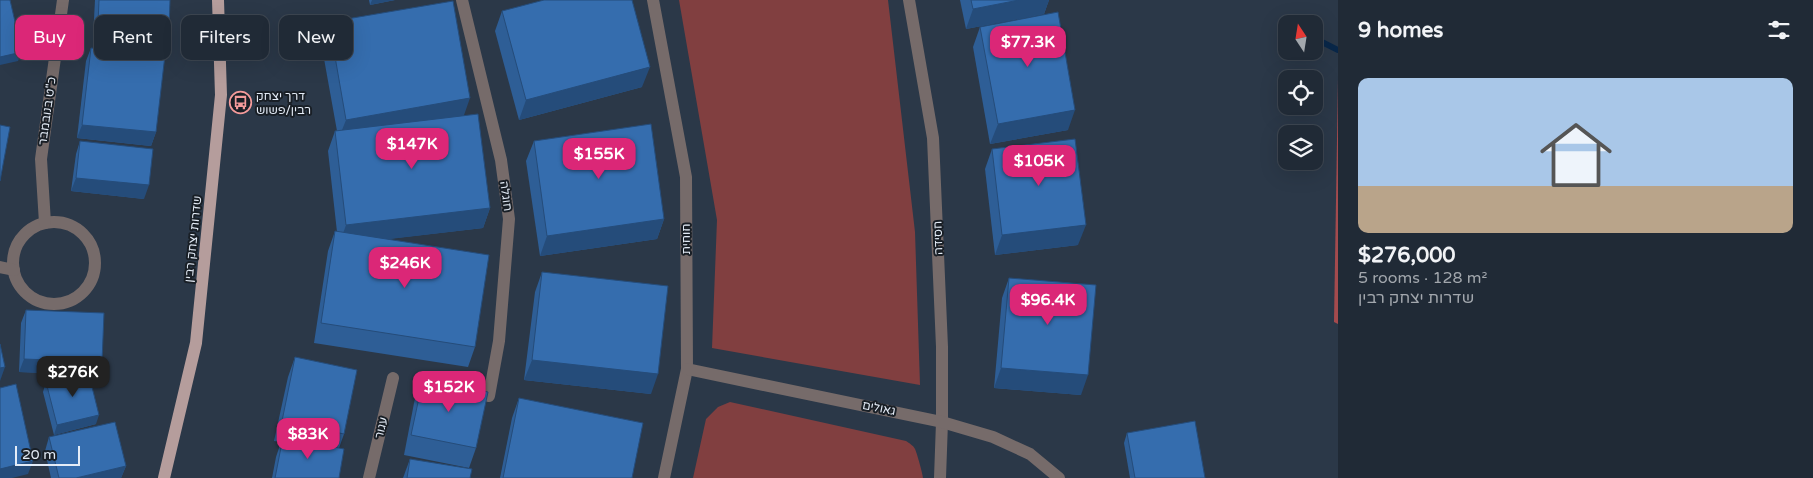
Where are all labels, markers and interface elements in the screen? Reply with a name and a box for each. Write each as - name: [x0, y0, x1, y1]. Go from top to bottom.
- chip: Buy: [15, 15, 84, 60]
- chip: Rent: [94, 15, 171, 60]
- chip: Filters: [181, 15, 269, 60]
- chip: New: [279, 15, 353, 60]
- north arrow: [1278, 15, 1322, 60]
- map controls: [1278, 15, 1323, 170]
- icon: filters: [1765, 16, 1793, 44]
- text: 9 homes: [1358, 18, 1443, 43]
- pin: $77.3K: [987, 26, 1069, 68]
- text: $77.3K: [1001, 32, 1055, 52]
- button: locate: [1278, 70, 1323, 115]
- street label: כ"ט בנובמבר: [35, 76, 59, 146]
- place label: דרך יצחק רבין/פשוש: [256, 89, 311, 117]
- bus stop icon: דרך יצחק רבין/פשוש: [228, 91, 252, 115]
- icon: home: [1531, 110, 1621, 200]
- button: layers: [1278, 125, 1323, 170]
- pin: $147K: [377, 128, 447, 170]
- text: $147K: [387, 134, 437, 154]
- pin: $155K: [564, 138, 634, 180]
- text: $155K: [574, 144, 624, 164]
- pin: $105K: [1004, 144, 1074, 187]
- text: $105K: [1014, 151, 1064, 171]
- street label: חוגלה: [497, 180, 515, 212]
- street label: שדרות יצחק רבין: [181, 195, 205, 283]
- street label: חסידה: [930, 221, 946, 255]
- street label: חוחית: [679, 224, 693, 254]
- text: $276,000: [1358, 243, 1456, 268]
- pin: $246K: [370, 246, 440, 289]
- text: $246K: [380, 253, 430, 273]
- text: 5 rooms · 128 m²: [1358, 268, 1487, 288]
- pin: $96.4K: [1007, 284, 1089, 326]
- text: שדרות יצחק רבין: [1358, 288, 1474, 308]
- text: $96.4K: [1021, 290, 1075, 310]
- pin: $276K: [38, 356, 108, 398]
- text: $276K: [48, 362, 98, 382]
- pin: $152K: [414, 370, 484, 413]
- text: $152K: [424, 377, 474, 397]
- street label: גאולים: [861, 398, 897, 418]
- street label: עגור: [372, 416, 390, 440]
- pin: $83K: [278, 418, 338, 460]
- text: $83K: [288, 424, 328, 444]
- scale bar: [15, 443, 80, 466]
- text: 20 m: [22, 446, 56, 463]

